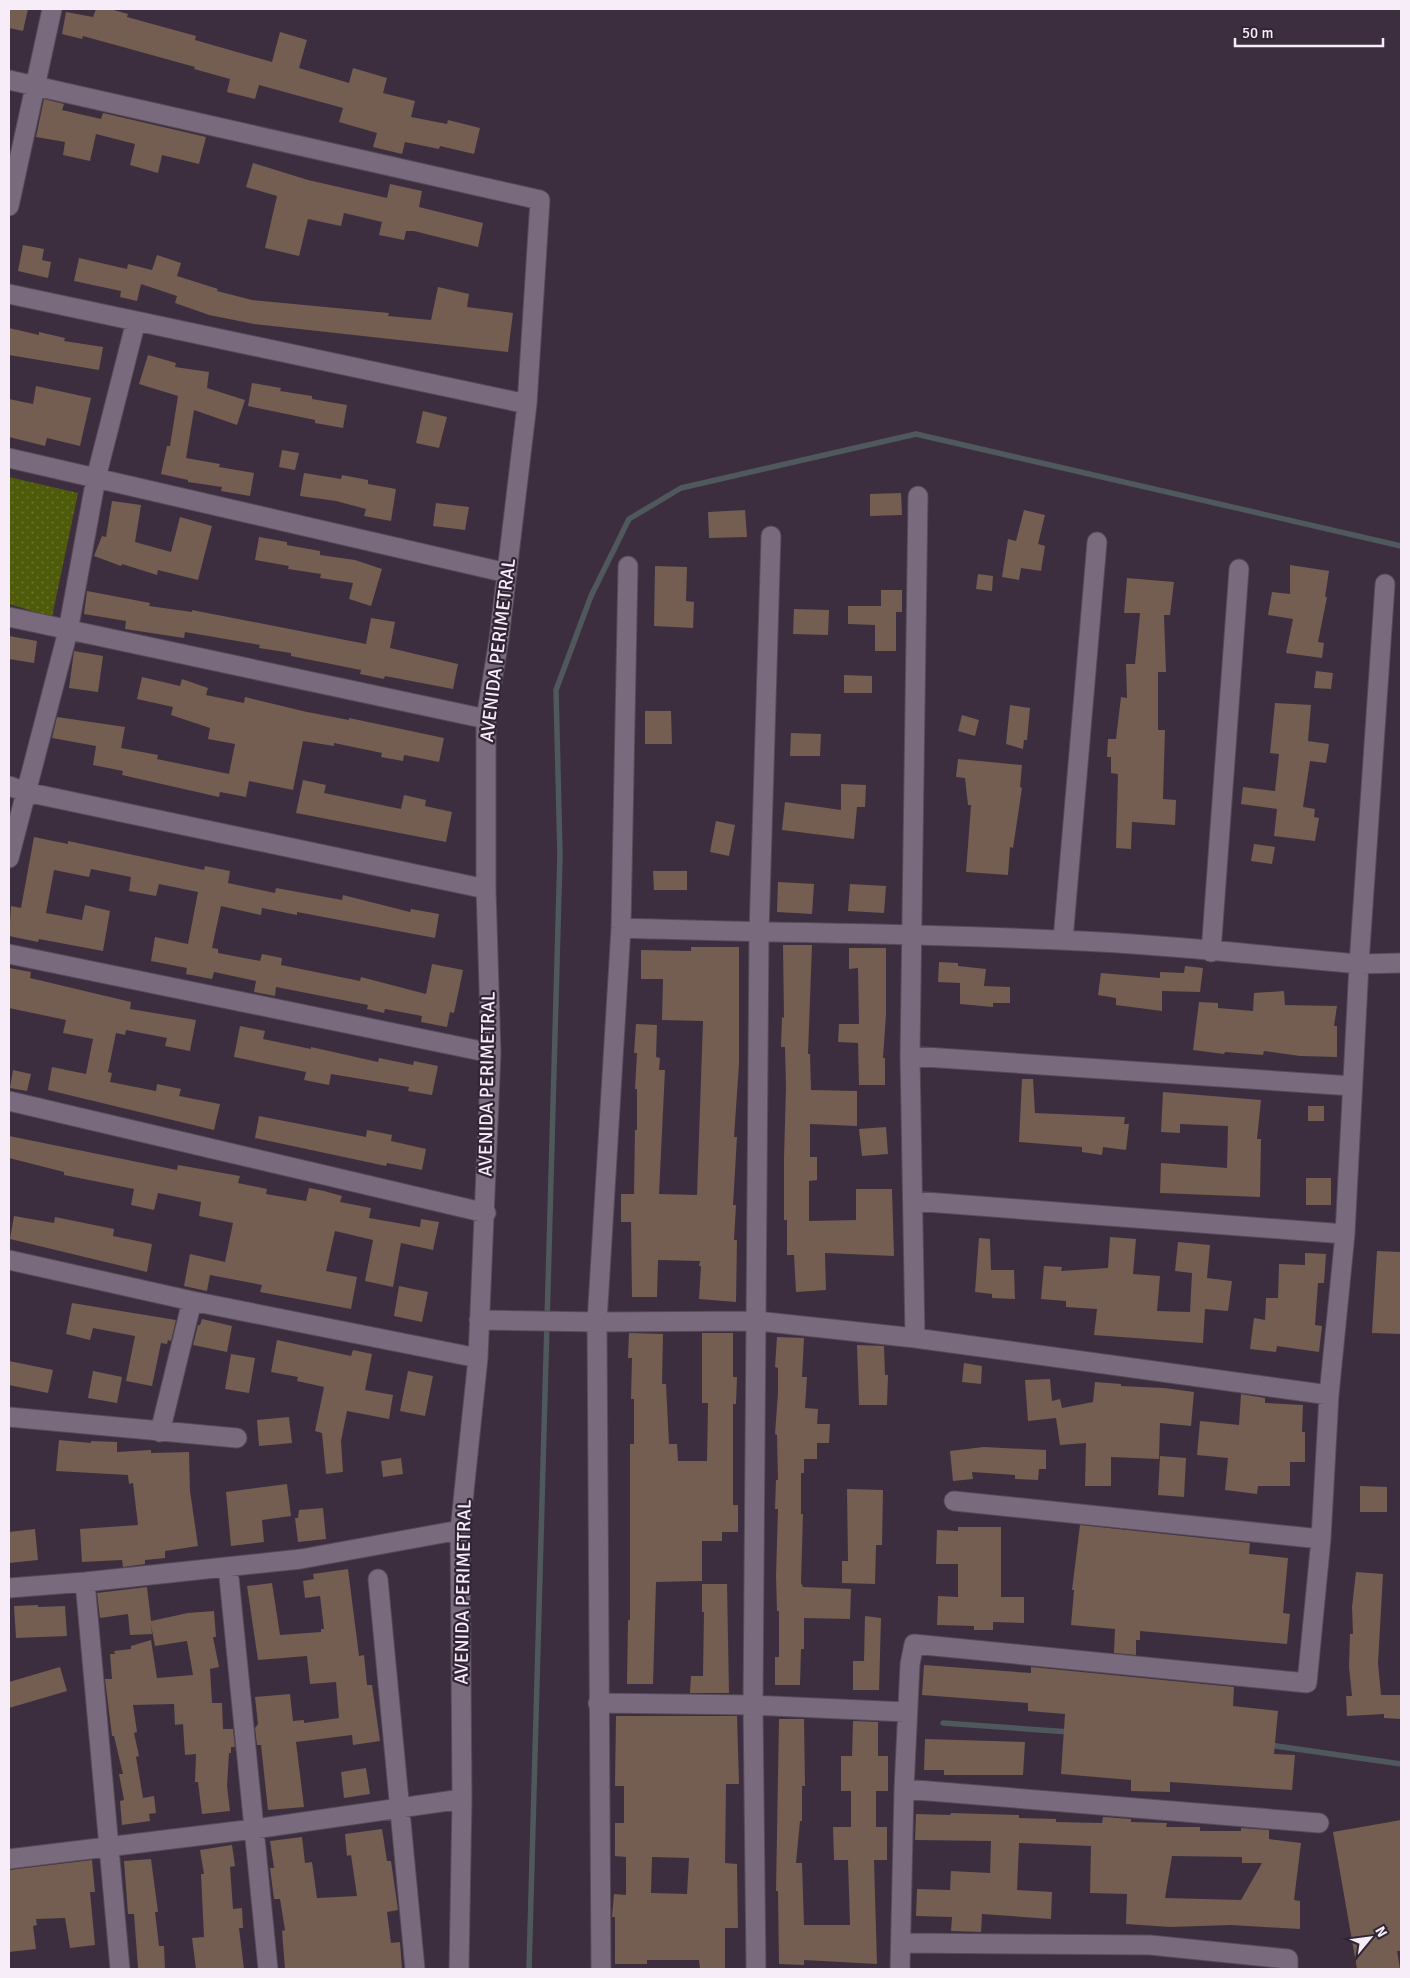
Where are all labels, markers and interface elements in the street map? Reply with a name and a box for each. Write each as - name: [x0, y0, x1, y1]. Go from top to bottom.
- scale bar: [1235, 15, 1382, 47]
- text: 50 m: [1242, 24, 1273, 42]
- street label: AVENIDA PERIMETRAL: [475, 556, 521, 743]
- street label: AVENIDA PERIMETRAL: [473, 991, 501, 1177]
- street label: AVENIDA PERIMETRAL: [449, 1499, 477, 1685]
- north arrow: [1345, 1913, 1395, 1963]
- text: N: [1371, 1924, 1391, 1940]

